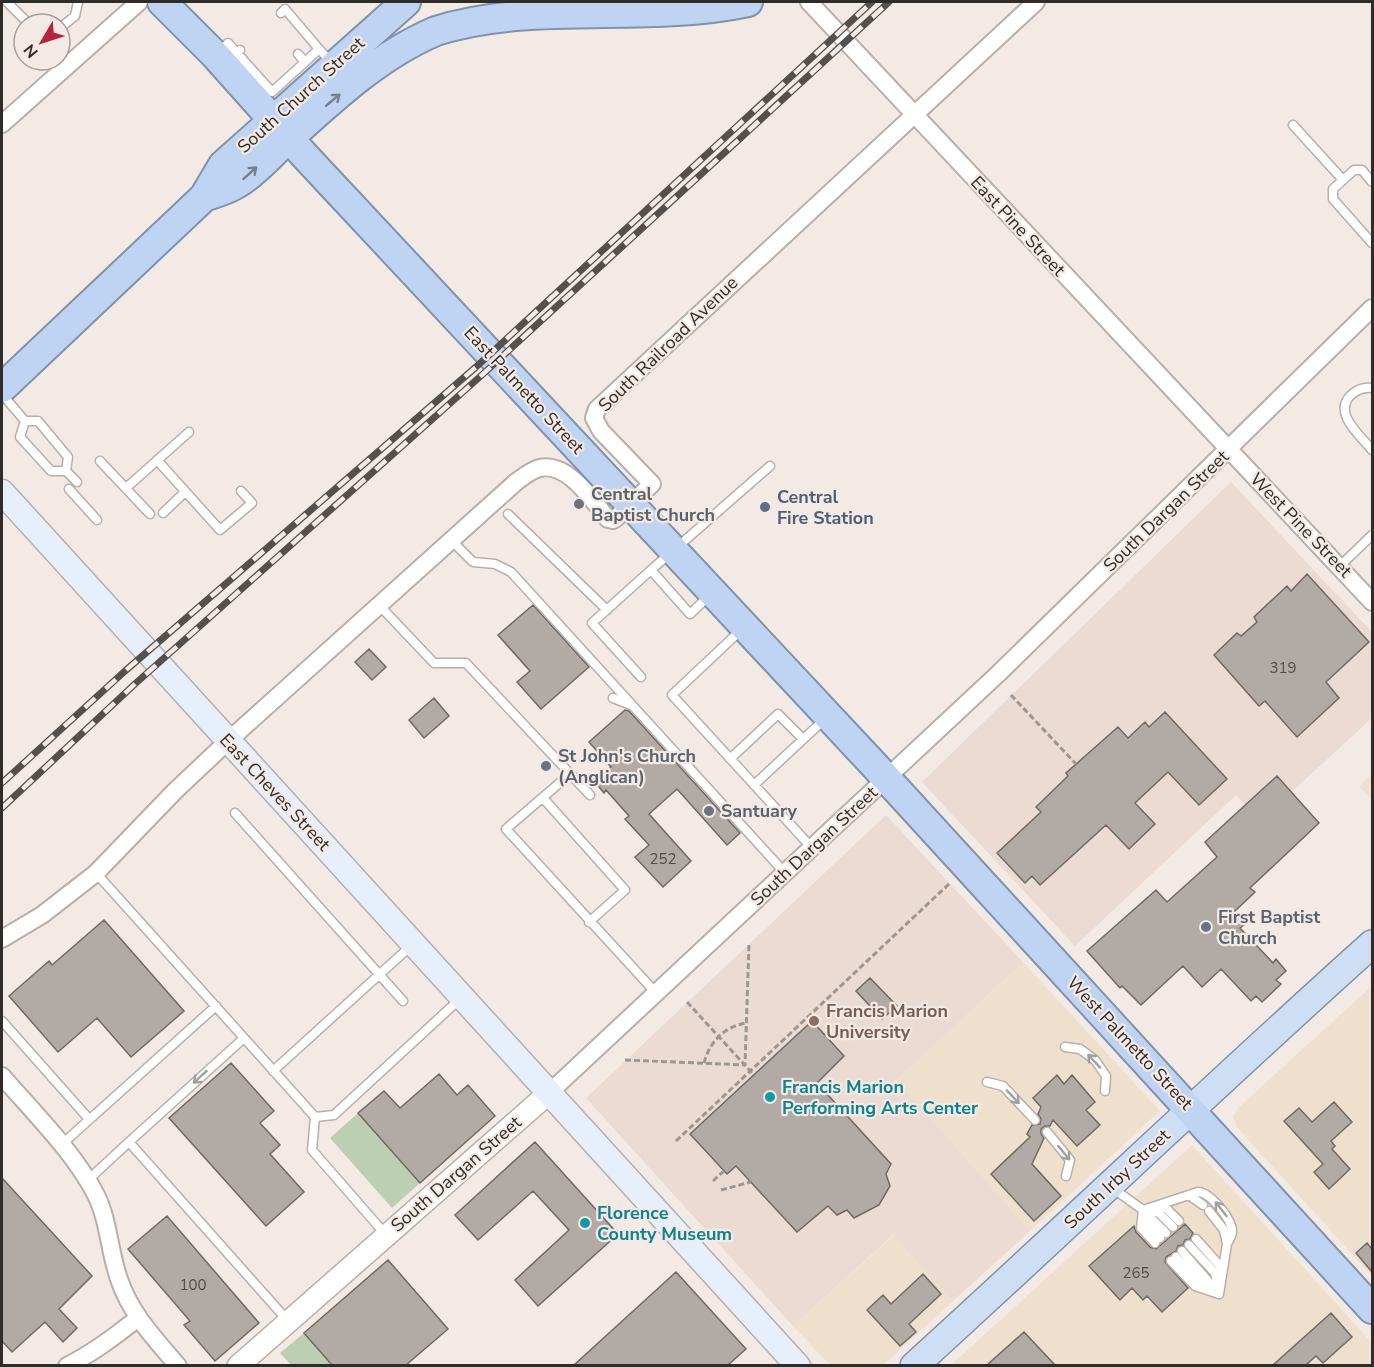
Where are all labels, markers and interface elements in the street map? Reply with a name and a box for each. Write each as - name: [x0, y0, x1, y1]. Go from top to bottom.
- north arrow: [12, 12, 72, 72]
- street label: South Church Street: [232, 31, 370, 159]
- text: N: [19, 39, 43, 62]
- one-way arrow: [325, 93, 340, 107]
- one-way arrow: [242, 166, 257, 180]
- street label: East Pine Street: [965, 171, 1071, 282]
- street label: South Railroad Avenue: [593, 271, 743, 417]
- street label: East Palmetto Street: [459, 321, 590, 459]
- street label: South Dargan Street: [1098, 444, 1234, 577]
- street label: West Pine Street: [1245, 467, 1358, 583]
- place label: Central Baptist Church: [591, 482, 715, 527]
- place label: Central Fire Station: [777, 485, 874, 530]
- marker: Central Baptist Church: [572, 497, 586, 511]
- marker: Central Fire Station: [758, 500, 772, 514]
- house number: 319: [1269, 658, 1297, 678]
- street label: East Cheves Street: [214, 728, 336, 856]
- place label: St John's Church (Anglican): [558, 744, 696, 789]
- marker: St John's Church (Anglican): [539, 759, 553, 773]
- street label: South Dargan Street: [745, 780, 883, 911]
- place label: Santuary: [721, 799, 798, 823]
- marker: Santuary: [702, 804, 716, 818]
- house number: 252: [649, 849, 677, 869]
- place label: First Baptist Church: [1218, 905, 1320, 950]
- marker: First Baptist Church: [1199, 920, 1213, 934]
- street label: West Palmetto Street: [1062, 971, 1199, 1116]
- place label: Francis Marion University: [826, 999, 948, 1044]
- marker: Francis Marion University: [807, 1014, 821, 1028]
- one-way arrow: [1087, 1054, 1101, 1069]
- one-way arrow: [193, 1070, 208, 1084]
- place label: Francis Marion Performing Arts Center: [782, 1075, 978, 1120]
- one-way arrow: [1006, 1089, 1021, 1104]
- marker: Francis Marion Performing Arts Center: [763, 1090, 777, 1104]
- street label: South Dargan Street: [386, 1110, 527, 1237]
- street label: South Irby Street: [1059, 1123, 1176, 1234]
- one-way arrow: [1057, 1145, 1070, 1161]
- place label: Florence County Museum: [597, 1201, 732, 1246]
- one-way arrow: [1214, 1202, 1227, 1218]
- marker: Florence County Museum: [578, 1216, 592, 1230]
- house number: 265: [1122, 1263, 1150, 1283]
- house number: 100: [179, 1275, 207, 1295]

